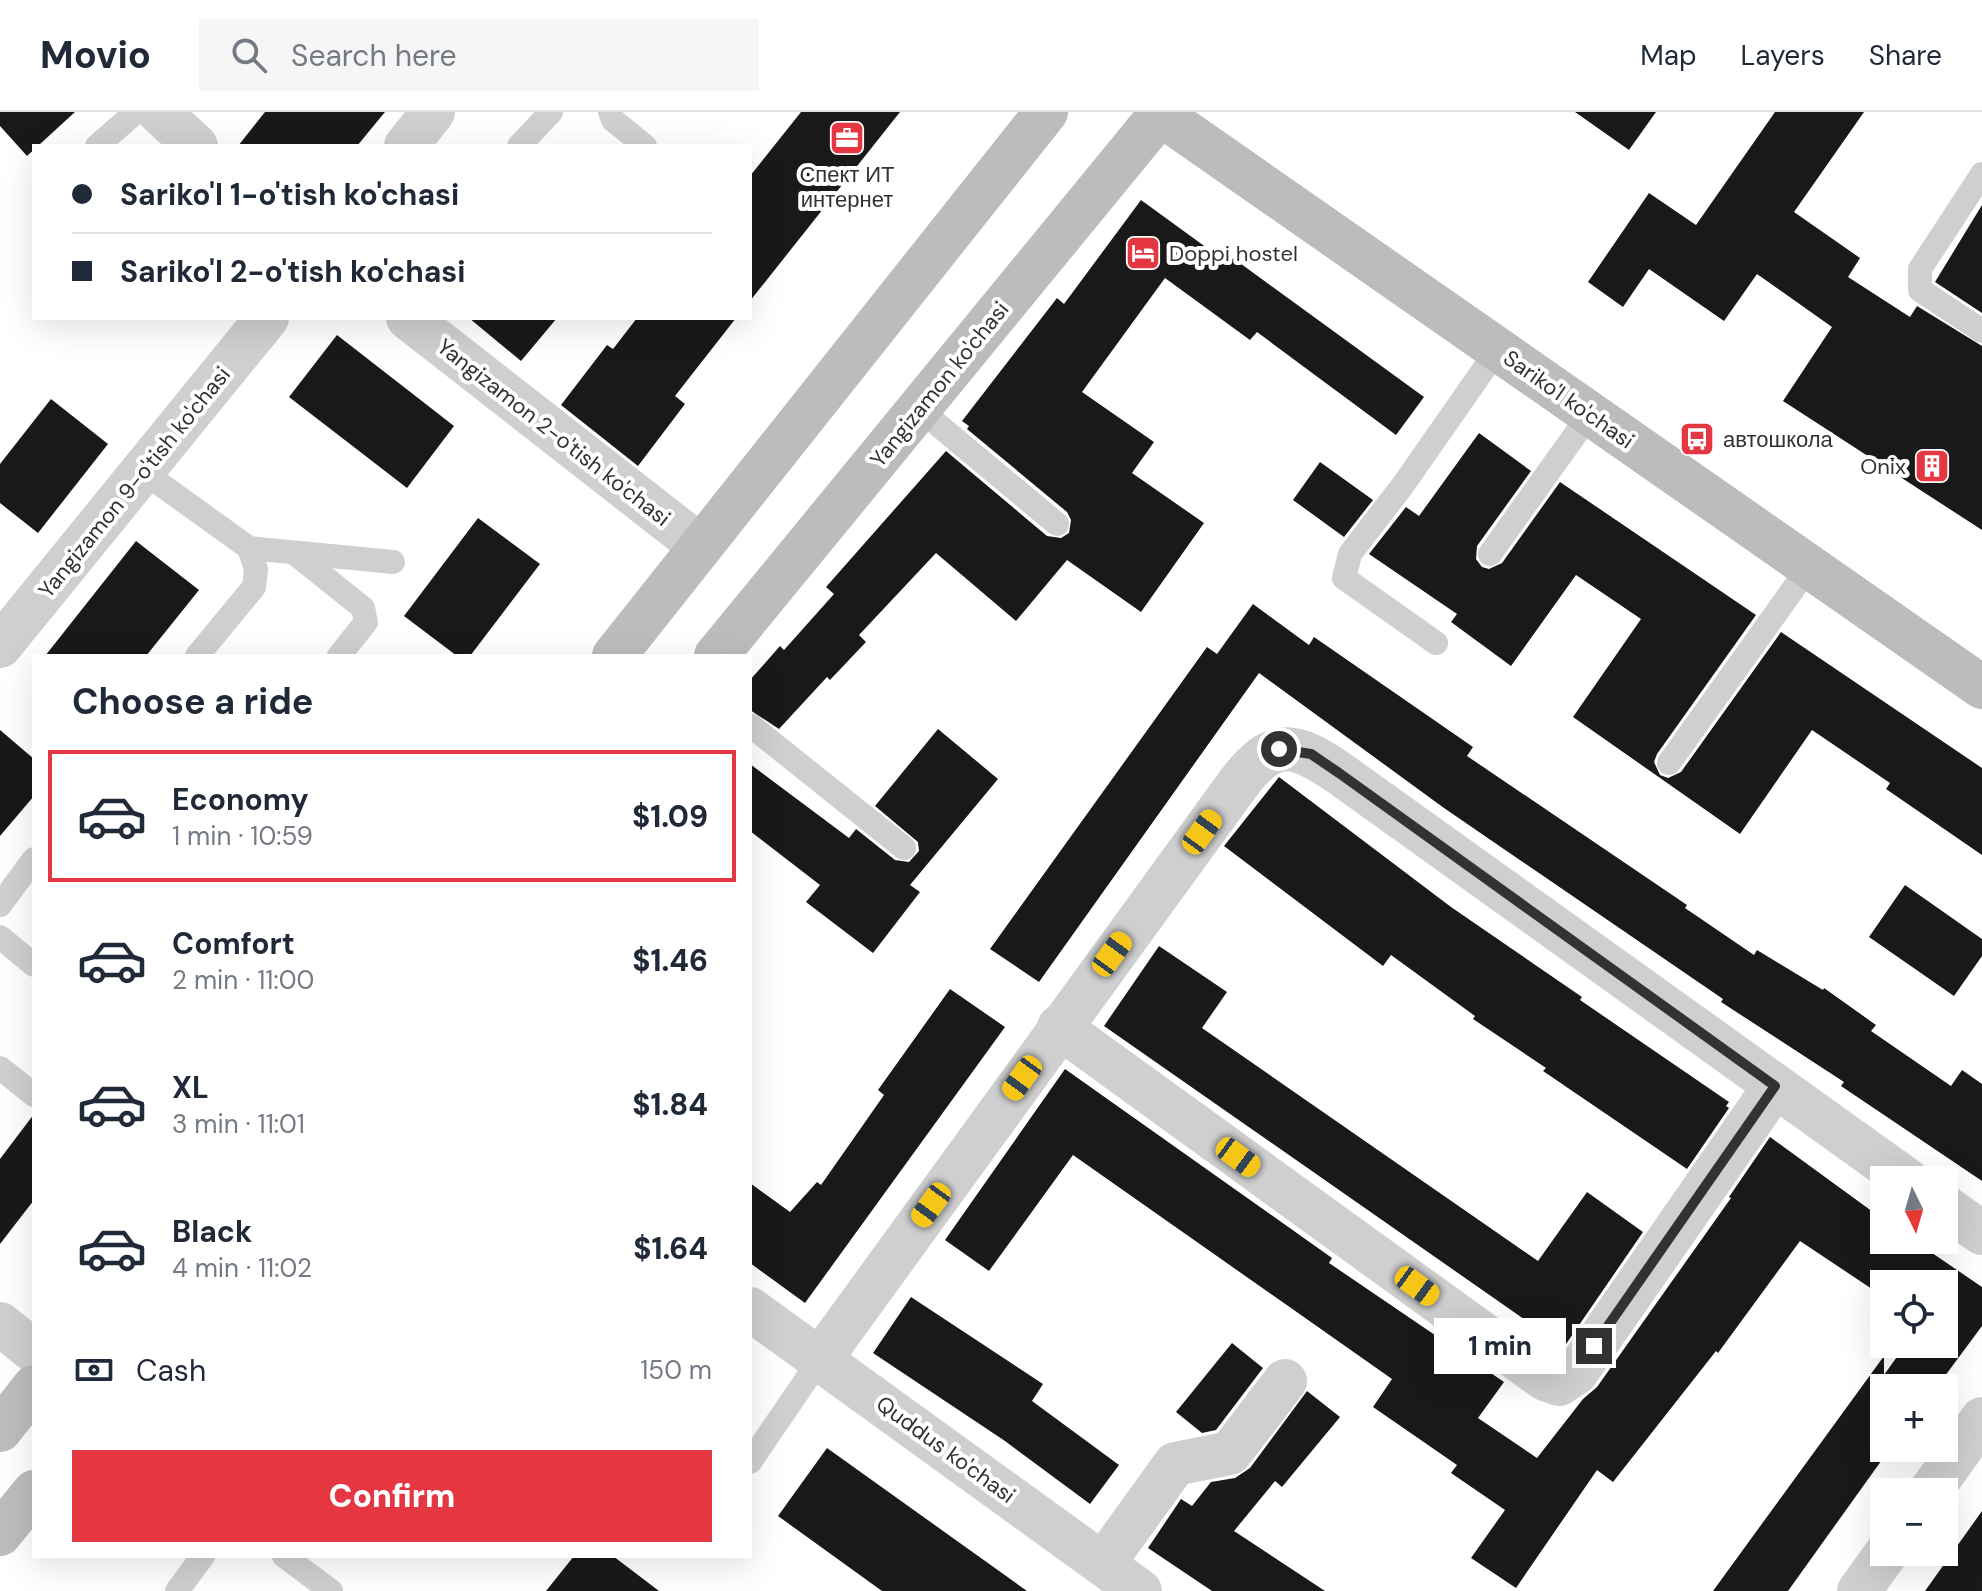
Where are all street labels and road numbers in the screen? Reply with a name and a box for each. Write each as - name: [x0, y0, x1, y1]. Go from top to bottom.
- street label: Yangizamon ko'chasi: [864, 296, 1015, 473]
- street label: Yangizamon 2-o'tish ko'chasi: [431, 332, 676, 533]
- street label: Sariko'l ko'chasi: [1498, 344, 1640, 455]
- street label: Yangizamon 9-o'tish ko'chasi: [32, 361, 237, 604]
- street label: Quddus ko'chasi: [870, 1389, 1021, 1510]

